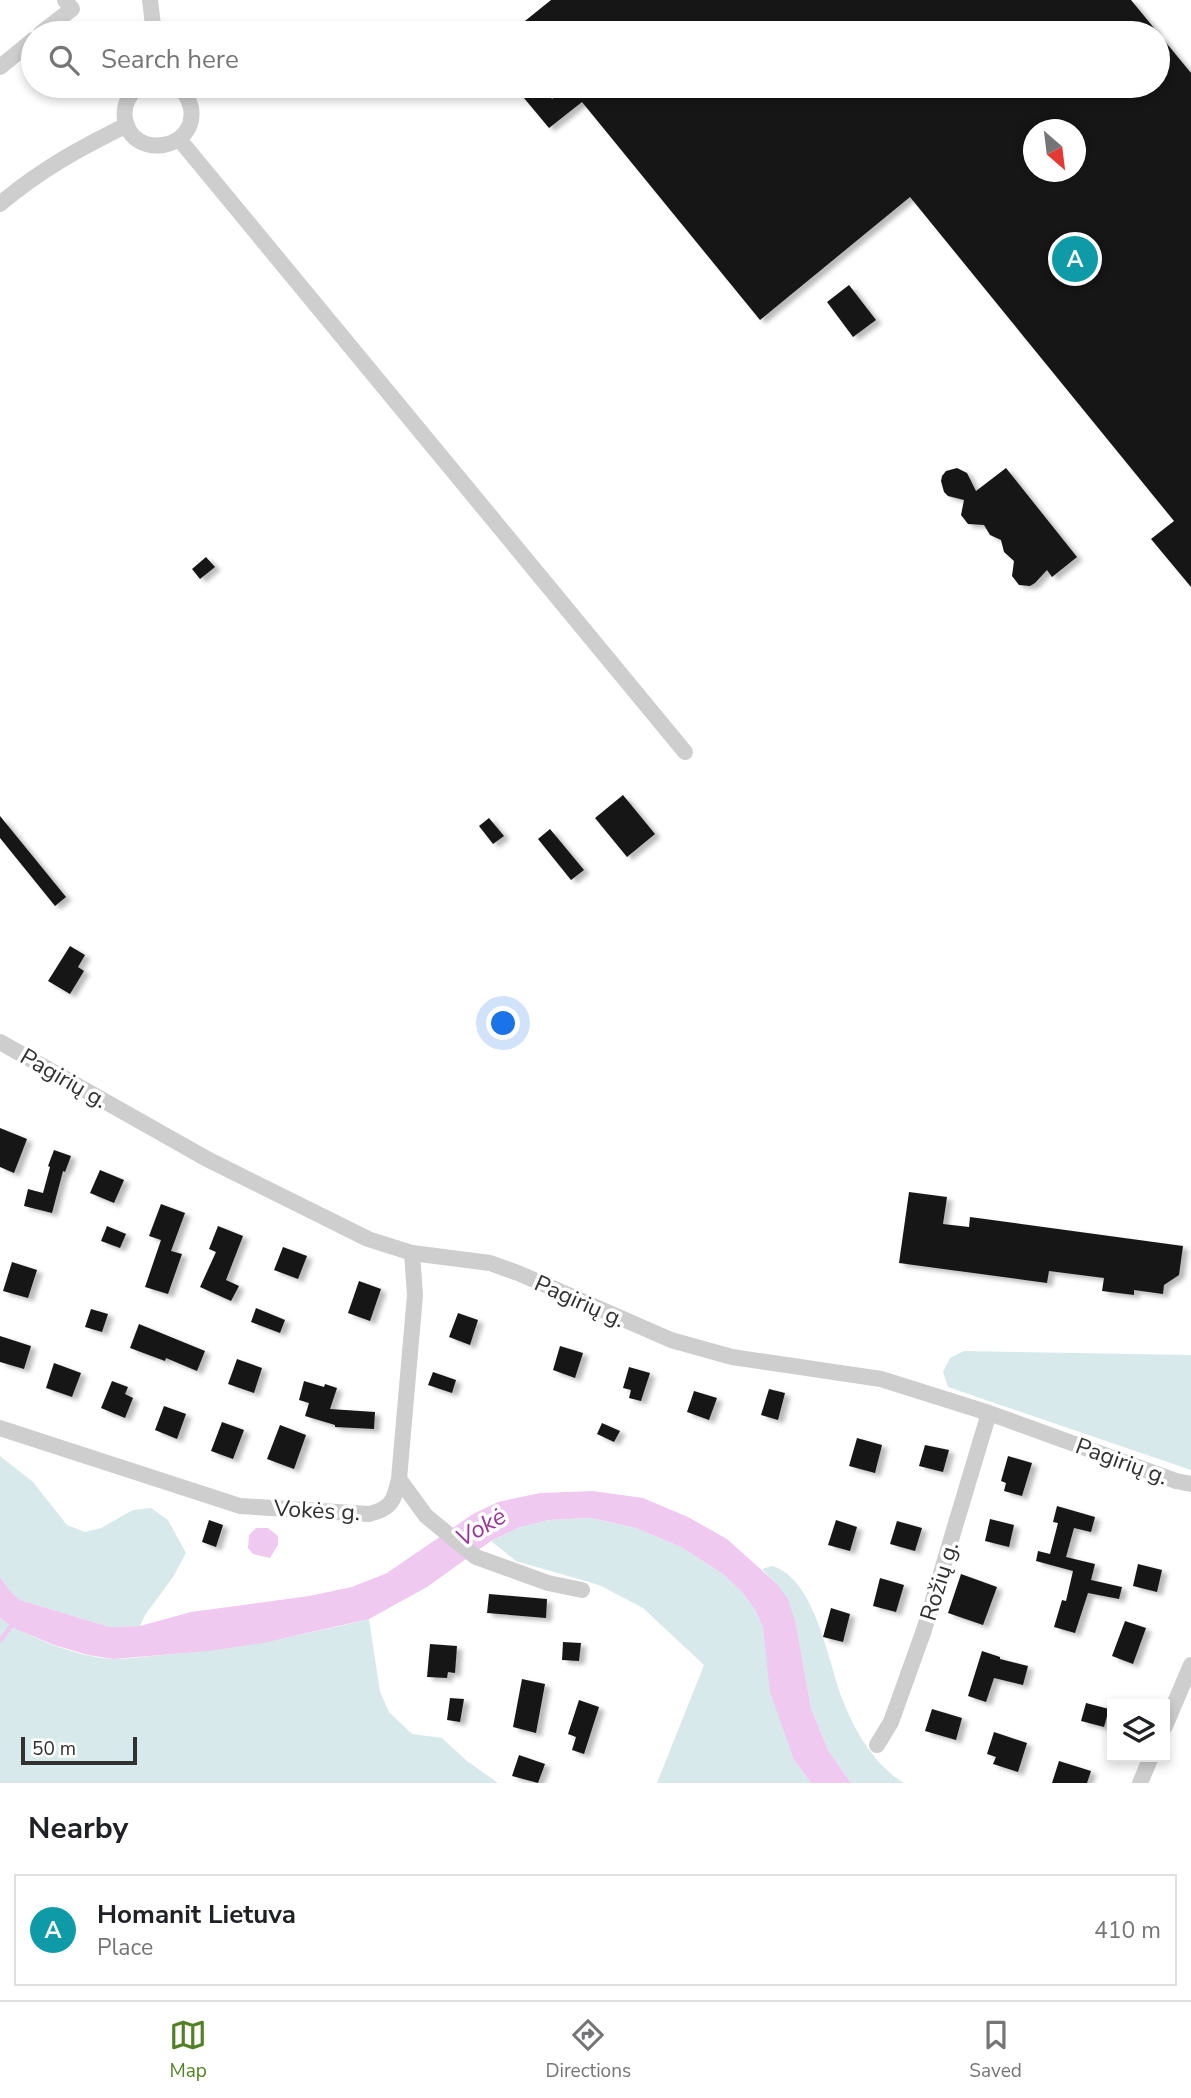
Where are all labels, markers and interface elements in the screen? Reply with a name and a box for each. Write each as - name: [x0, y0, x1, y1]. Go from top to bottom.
- search box: [21, 21, 1170, 98]
- icon: search: [45, 41, 83, 79]
- text: Search here: [101, 42, 239, 77]
- north arrow: [1023, 119, 1086, 182]
- pin: A: [1052, 233, 1098, 285]
- your location: [486, 1006, 520, 1040]
- street label: Pagirių g.: [14, 1041, 113, 1116]
- street label: Pagirių g.: [530, 1268, 630, 1335]
- street label: Pagirių g.: [1071, 1430, 1172, 1492]
- street label: Vokės g.: [272, 1493, 361, 1528]
- water label: Vokė: [450, 1500, 512, 1554]
- street label: Rožių g.: [913, 1538, 966, 1625]
- map controls: [1107, 1699, 1170, 1762]
- button: layers: [1107, 1699, 1170, 1762]
- scale bar: [21, 1734, 136, 1766]
- text: 50 m: [32, 1736, 76, 1762]
- text: Nearby: [28, 1808, 128, 1849]
- text: Homanit Lietuva: [97, 1897, 296, 1932]
- text: A: [44, 1915, 62, 1946]
- text: 410 m: [1094, 1915, 1161, 1946]
- text: Place: [97, 1932, 153, 1963]
- tab: Map: [169, 2016, 207, 2084]
- tab: Directions: [545, 2016, 631, 2084]
- tab: Saved: [969, 2016, 1022, 2084]

